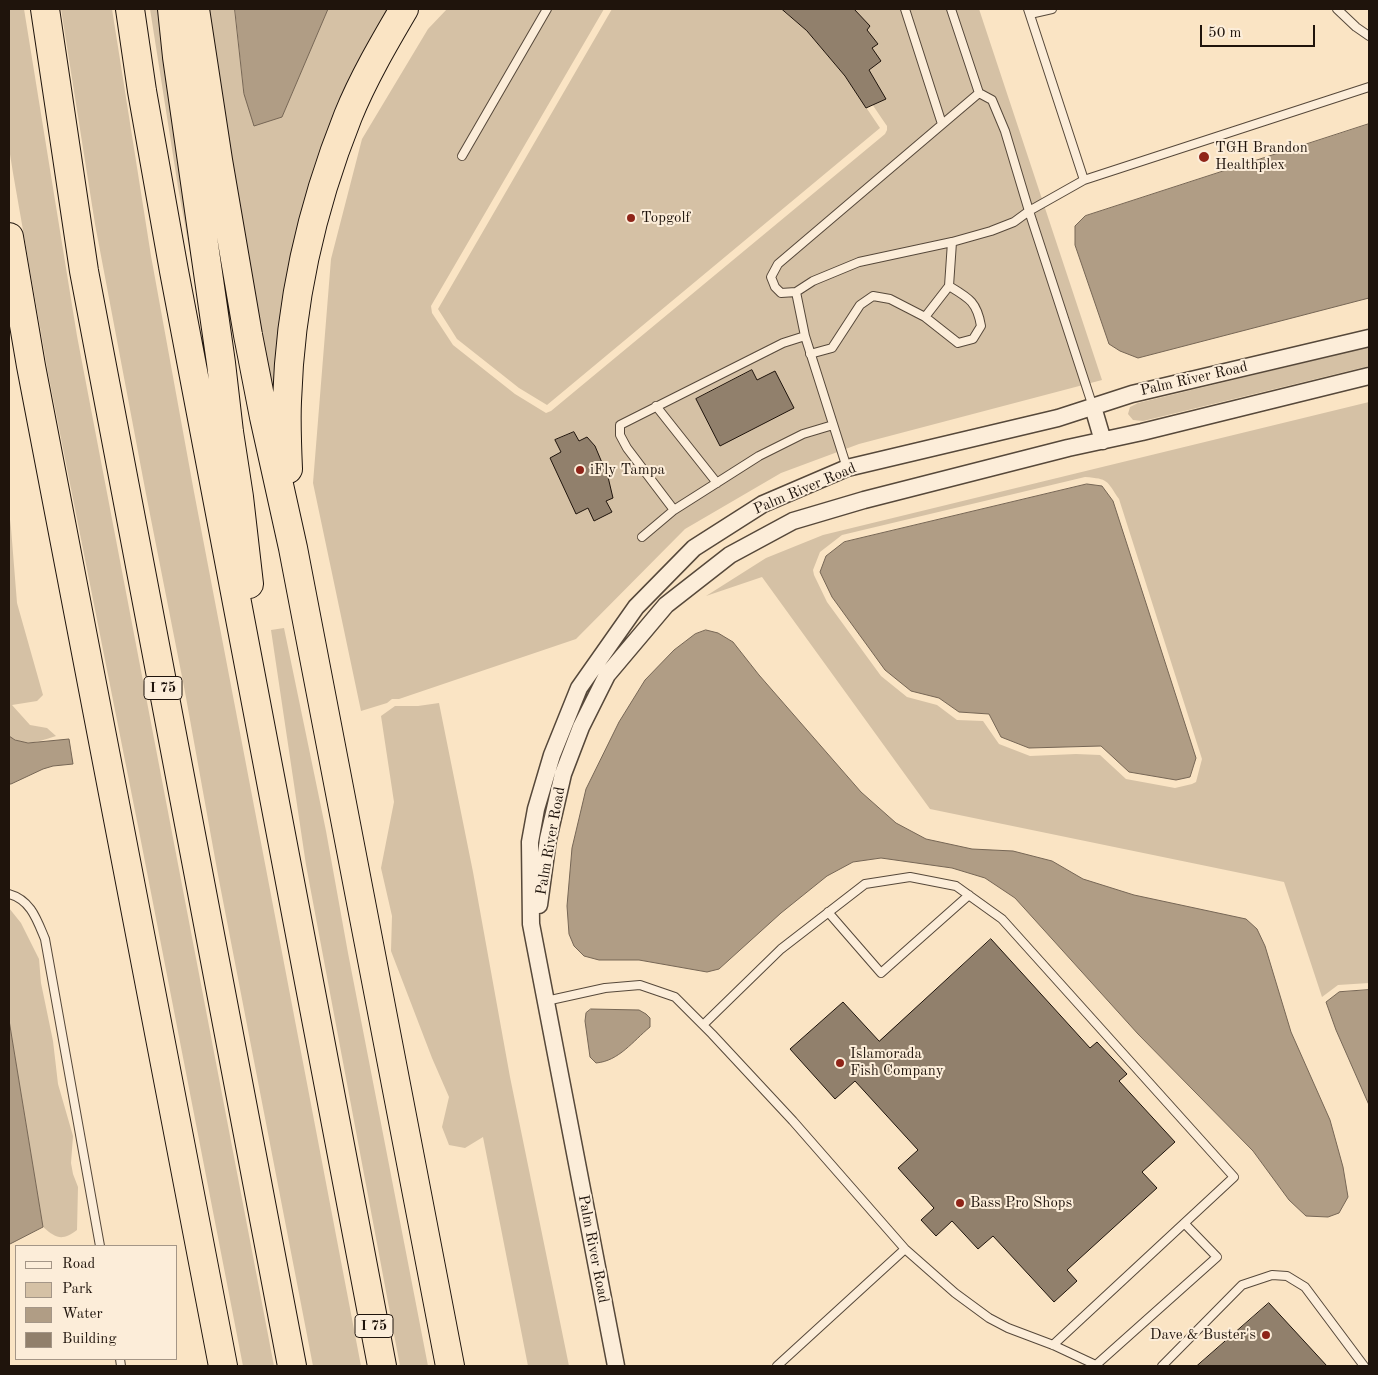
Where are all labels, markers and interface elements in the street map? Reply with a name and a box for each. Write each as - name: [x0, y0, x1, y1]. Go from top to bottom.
- scale bar: [1203, 15, 1318, 47]
- text: 50 m: [1208, 26, 1242, 41]
- place label: TGH Brandon Healthplex: [1215, 139, 1308, 174]
- marker: TGH Brandon Healthplex: [1197, 150, 1211, 164]
- place label: Topgolf: [641, 209, 690, 227]
- marker: Topgolf: [625, 212, 637, 224]
- street label: Palm River Road: [1138, 358, 1250, 400]
- street label: Palm River Road: [751, 459, 859, 519]
- place label: iFly Tampa: [590, 461, 665, 479]
- marker: iFly Tampa: [574, 464, 586, 476]
- road number: I 75: [144, 676, 182, 700]
- street label: Palm River Road: [533, 785, 569, 897]
- place label: Islamorada Fish Company: [850, 1045, 944, 1080]
- marker: Islamorada Fish Company: [834, 1057, 846, 1069]
- street label: Palm River Road: [574, 1193, 612, 1305]
- place label: Bass Pro Shops: [970, 1194, 1072, 1212]
- marker: Bass Pro Shops: [954, 1197, 966, 1209]
- legend: [15, 1245, 178, 1360]
- text: Road: [62, 1257, 95, 1272]
- text: Park: [62, 1282, 93, 1297]
- text: Water: [62, 1307, 103, 1322]
- road number: I 75: [355, 1314, 393, 1338]
- place label: Dave & Buster's: [1150, 1326, 1256, 1344]
- marker: Dave & Buster's: [1260, 1329, 1272, 1341]
- text: Building: [62, 1332, 117, 1347]

